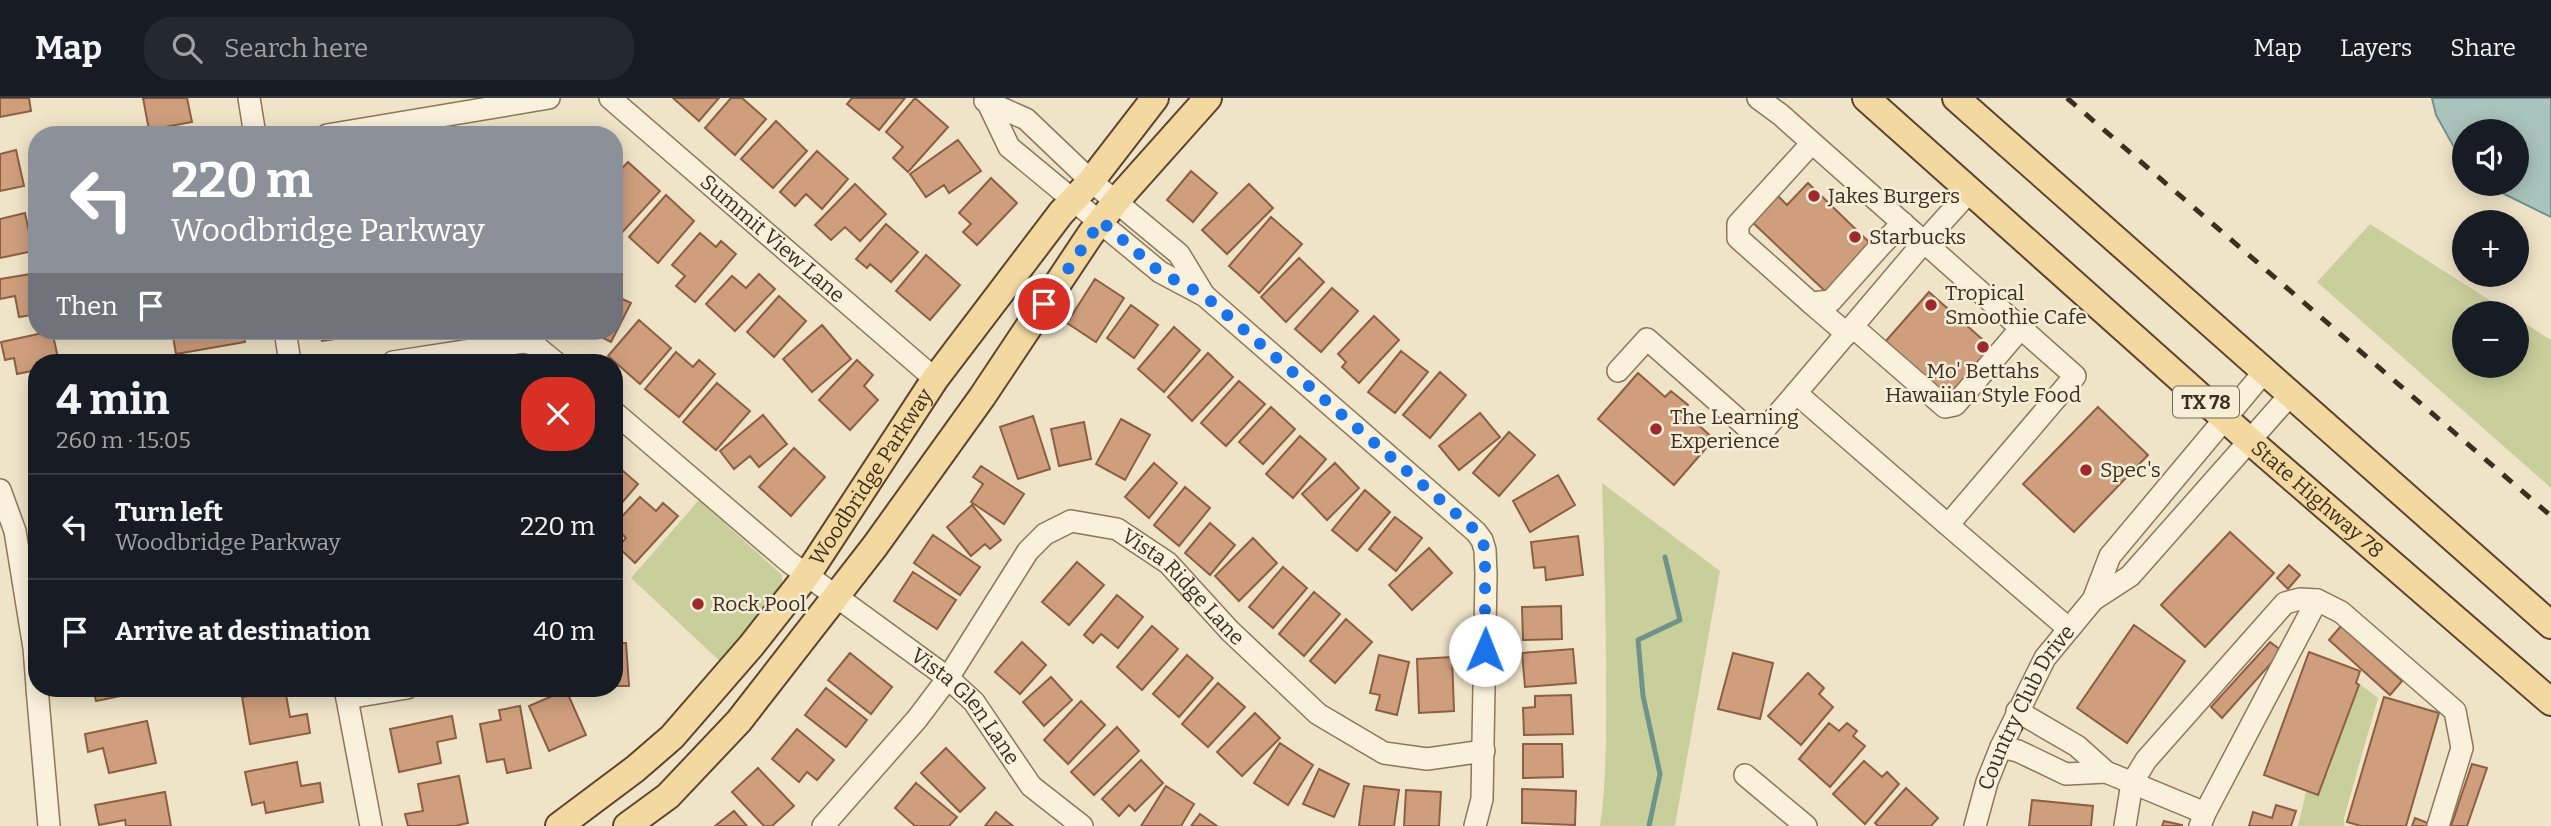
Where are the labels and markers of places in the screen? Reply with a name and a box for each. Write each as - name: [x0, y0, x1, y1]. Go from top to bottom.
- place label: Jakes Burgers: [1827, 183, 1960, 209]
- marker: Jakes Burgers: [1806, 188, 1822, 204]
- place label: Starbucks: [1869, 224, 1966, 250]
- marker: Starbucks: [1847, 229, 1863, 245]
- pin: [1014, 274, 1074, 334]
- place label: Tropical Smoothie Cafe: [1945, 280, 2087, 330]
- marker: Tropical Smoothie Cafe: [1923, 297, 1939, 313]
- marker: Mo' Bettahs Hawaiian Style Food: [1975, 339, 1991, 355]
- place label: Mo' Bettahs Hawaiian Style Food: [1885, 358, 2081, 408]
- place label: The Learning Experience: [1670, 404, 1799, 454]
- marker: The Learning Experience: [1648, 421, 1664, 437]
- place label: Spec's: [2100, 457, 2161, 483]
- marker: Spec's: [2078, 462, 2094, 478]
- place label: Rock Pool: [712, 591, 806, 617]
- marker: Rock Pool: [690, 596, 706, 612]

